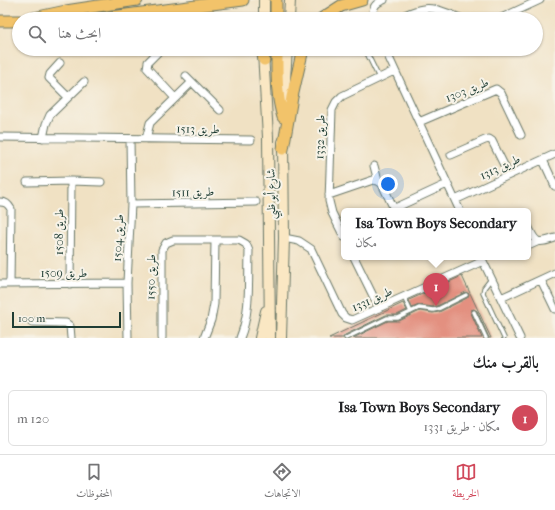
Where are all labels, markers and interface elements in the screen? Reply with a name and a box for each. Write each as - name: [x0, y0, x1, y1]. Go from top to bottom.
- search box: [12, 12, 543, 56]
- icon: search: [26, 23, 48, 45]
- text: ابحث هنا: [58, 24, 101, 42]
- street label: طريق 1303: [443, 75, 491, 106]
- street label: طريق 1332: [312, 114, 329, 160]
- street label: طريق 1513: [176, 122, 220, 137]
- street label: طريق 1313: [478, 152, 523, 183]
- street label: شارع أبو ظبي: [263, 168, 283, 220]
- your location: [378, 174, 398, 194]
- street label: طريق 1511: [172, 185, 215, 200]
- popup: [341, 208, 531, 260]
- street label: طريق 1508: [52, 209, 67, 255]
- street label: طريق 1504: [110, 214, 127, 262]
- text: Isa Town Boys Secondary: [355, 214, 517, 232]
- text: مكان: [355, 235, 377, 250]
- street label: طريق 1550: [144, 254, 159, 300]
- street label: طريق 1509: [41, 266, 88, 281]
- pin: 1: [423, 273, 449, 306]
- street label: طريق 1331: [350, 284, 395, 315]
- scale bar: [12, 310, 121, 329]
- text: 100 m: [18, 312, 46, 325]
- text: بالقرب منك: [473, 352, 539, 372]
- text: Isa Town Boys Secondary: [338, 398, 500, 416]
- text: 120 m: [17, 411, 49, 426]
- text: 1: [523, 411, 527, 426]
- text: مكان · طريق 1331: [423, 419, 500, 434]
- tab: المحفوظات: [76, 461, 112, 504]
- tab: الاتجاهات: [264, 461, 301, 504]
- tab: الخريطة: [452, 461, 479, 504]

